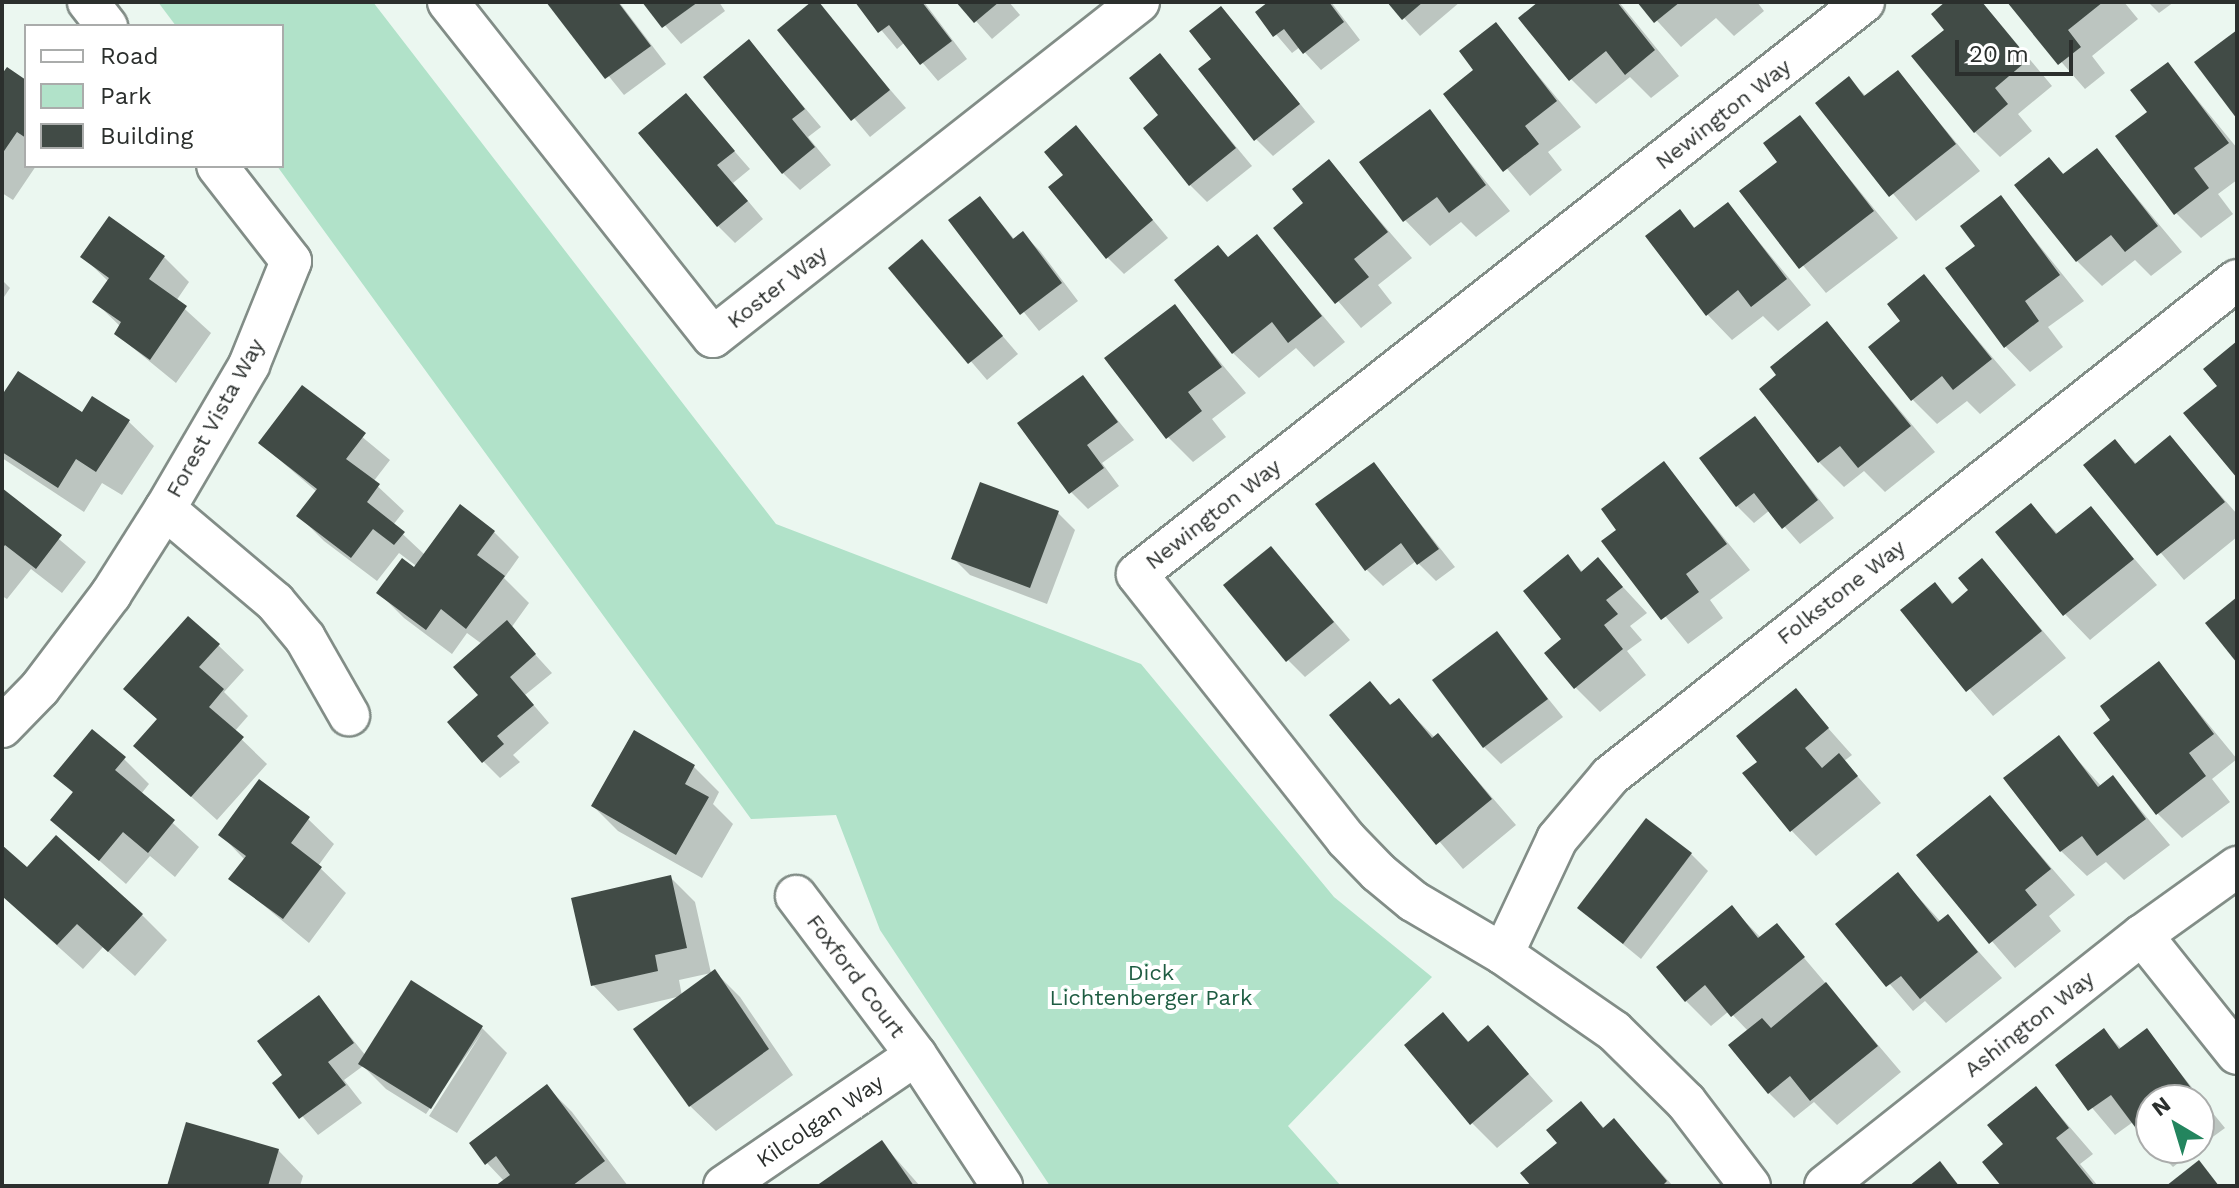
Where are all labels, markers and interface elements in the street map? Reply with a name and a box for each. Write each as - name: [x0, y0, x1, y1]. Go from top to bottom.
- legend: [24, 24, 284, 168]
- scale bar: [1959, 24, 2077, 74]
- text: 20 m: [1969, 40, 2029, 68]
- text: Road: [100, 42, 159, 70]
- street label: Newington Way: [1650, 53, 1796, 175]
- text: Park: [100, 82, 152, 110]
- text: Building: [100, 122, 193, 150]
- street label: Koster Way: [722, 240, 832, 334]
- street label: Forest Vista Way: [160, 333, 270, 503]
- street label: Newington Way: [1140, 453, 1286, 575]
- street label: Folkstone Way: [1772, 534, 1910, 650]
- street label: Foxford Court: [801, 909, 911, 1043]
- park label: Dick Lichtenberger Park: [1049, 959, 1253, 1010]
- street label: Ashington Way: [1959, 965, 2099, 1083]
- street label: Kilcolgan Way: [751, 1069, 889, 1173]
- north arrow: [2135, 1084, 2215, 1164]
- text: N: [2147, 1091, 2175, 1121]

